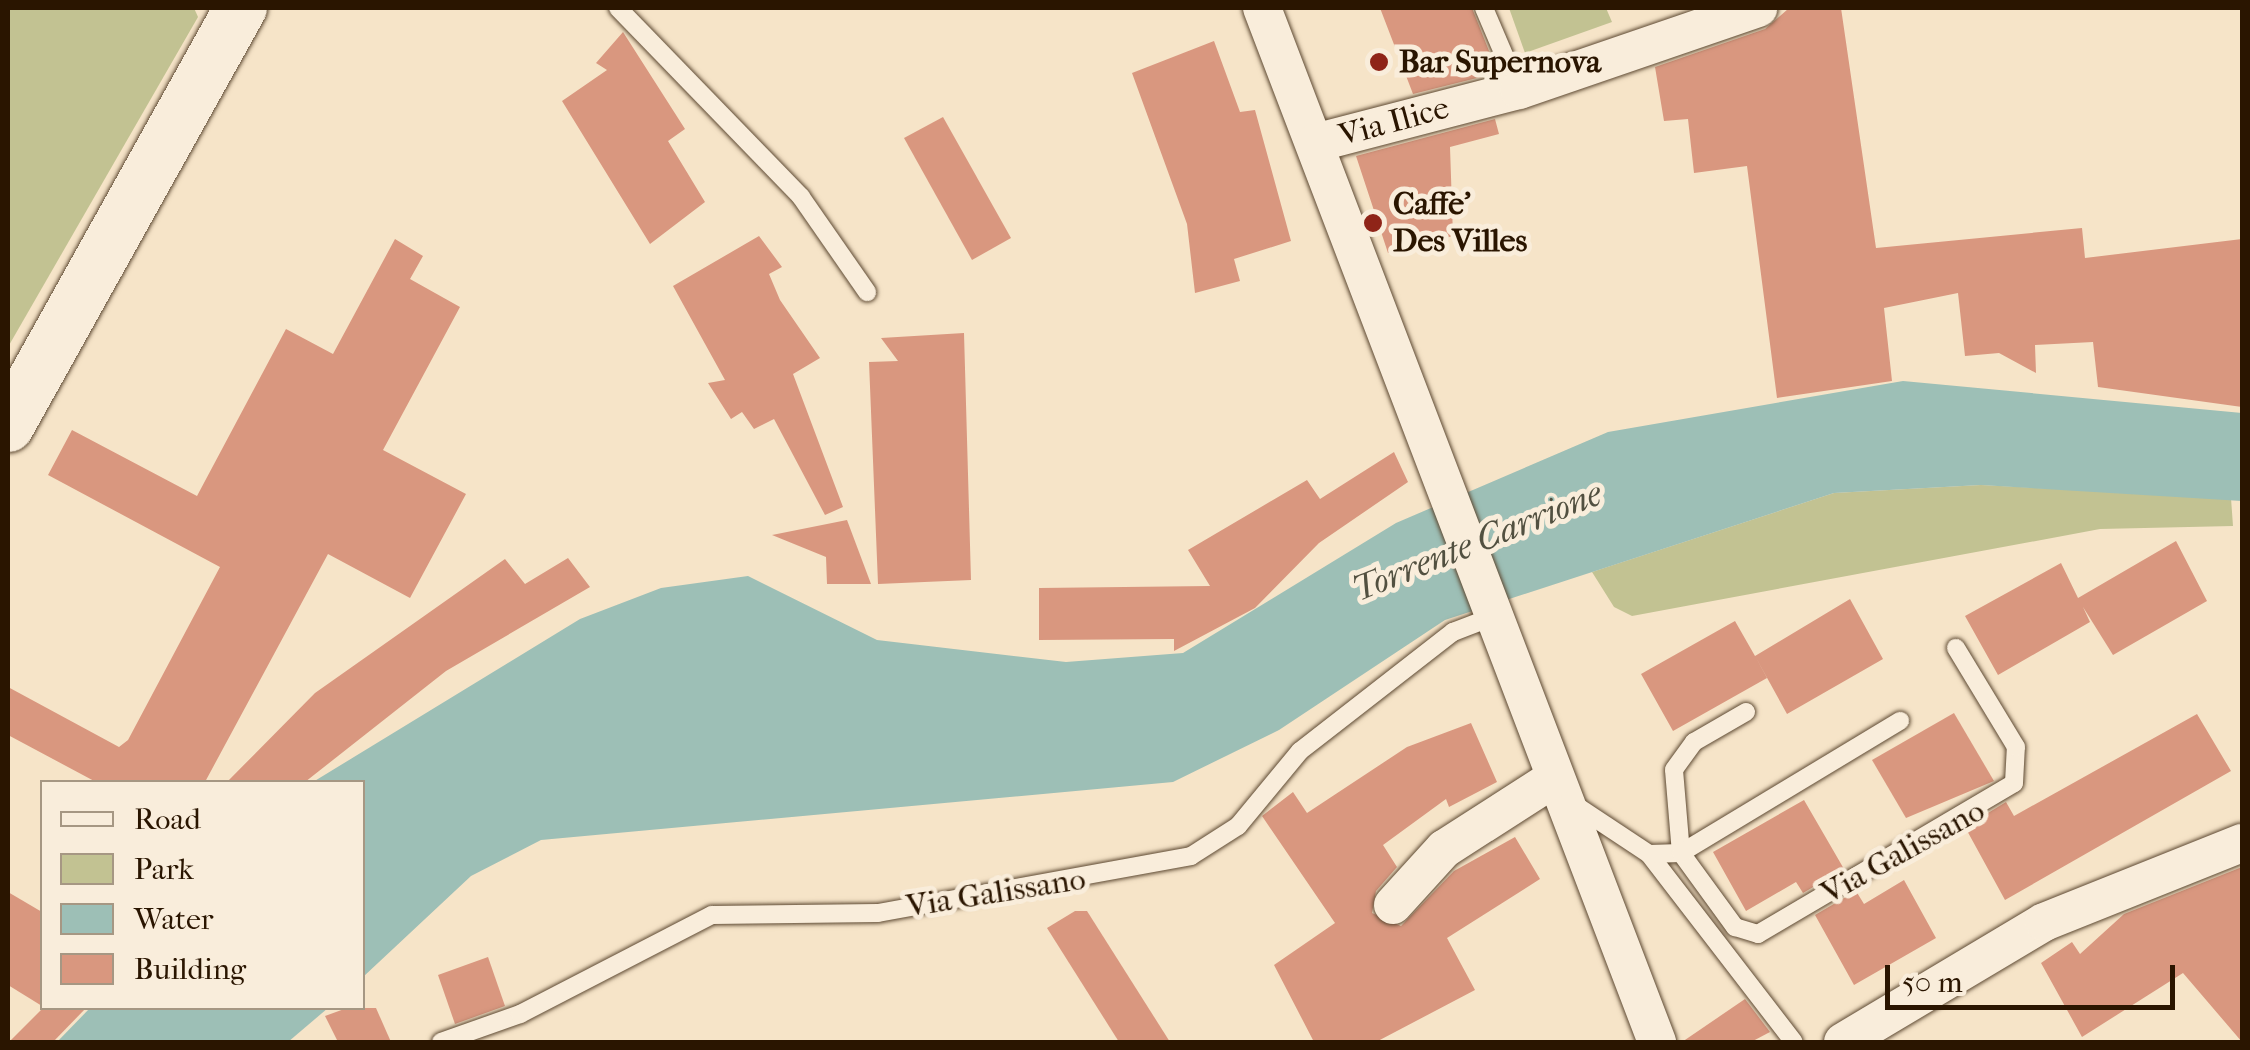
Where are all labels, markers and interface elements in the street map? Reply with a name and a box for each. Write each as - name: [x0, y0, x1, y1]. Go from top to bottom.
- place label: Bar Supernova: [1399, 43, 1601, 81]
- marker: Bar Supernova: [1368, 51, 1390, 73]
- street label: Via Ilice: [1335, 89, 1453, 155]
- place label: Caffe' Des Villes: [1393, 186, 1527, 261]
- marker: Caffe' Des Villes: [1362, 212, 1384, 234]
- water label: Torrente Carrione: [1346, 473, 1608, 611]
- legend: [40, 780, 365, 1010]
- street label: Via Galissano: [1815, 791, 1991, 913]
- text: Road: [134, 802, 201, 837]
- text: Park: [134, 852, 194, 887]
- street label: Via Galissano: [904, 860, 1088, 926]
- text: Water: [134, 902, 214, 937]
- scale bar: [1890, 945, 2180, 1007]
- text: Building: [134, 952, 246, 987]
- text: 50 m: [1902, 965, 1963, 1000]

